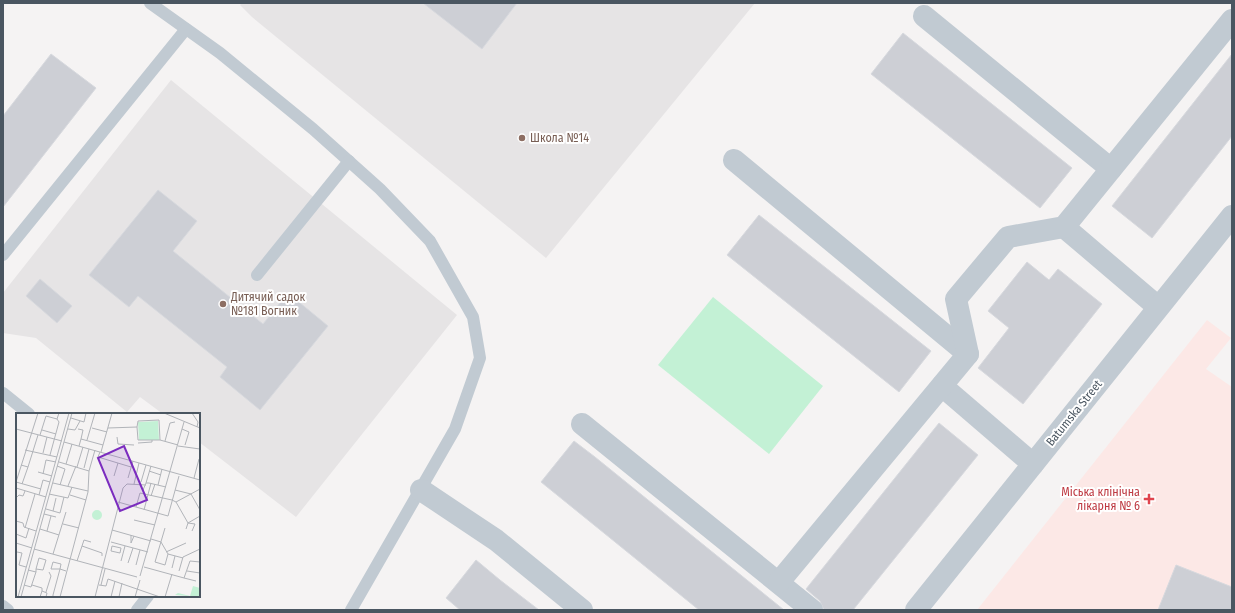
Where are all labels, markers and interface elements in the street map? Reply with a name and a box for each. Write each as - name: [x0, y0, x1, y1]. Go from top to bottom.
- place label: Школа №14: [530, 131, 589, 145]
- marker: Школа №14: [517, 133, 527, 143]
- place label: Дитячий садок №181 Вогник: [230, 290, 306, 318]
- marker: Дитячий садок №181 Вогник: [218, 299, 228, 309]
- street label: Batumska Street: [1043, 377, 1105, 449]
- inset map: [16, 413, 200, 597]
- place label: Міська клінічна лікарня № 6: [1061, 485, 1140, 513]
- marker: Міська клінічна лікарня № 6: [1143, 493, 1155, 505]

